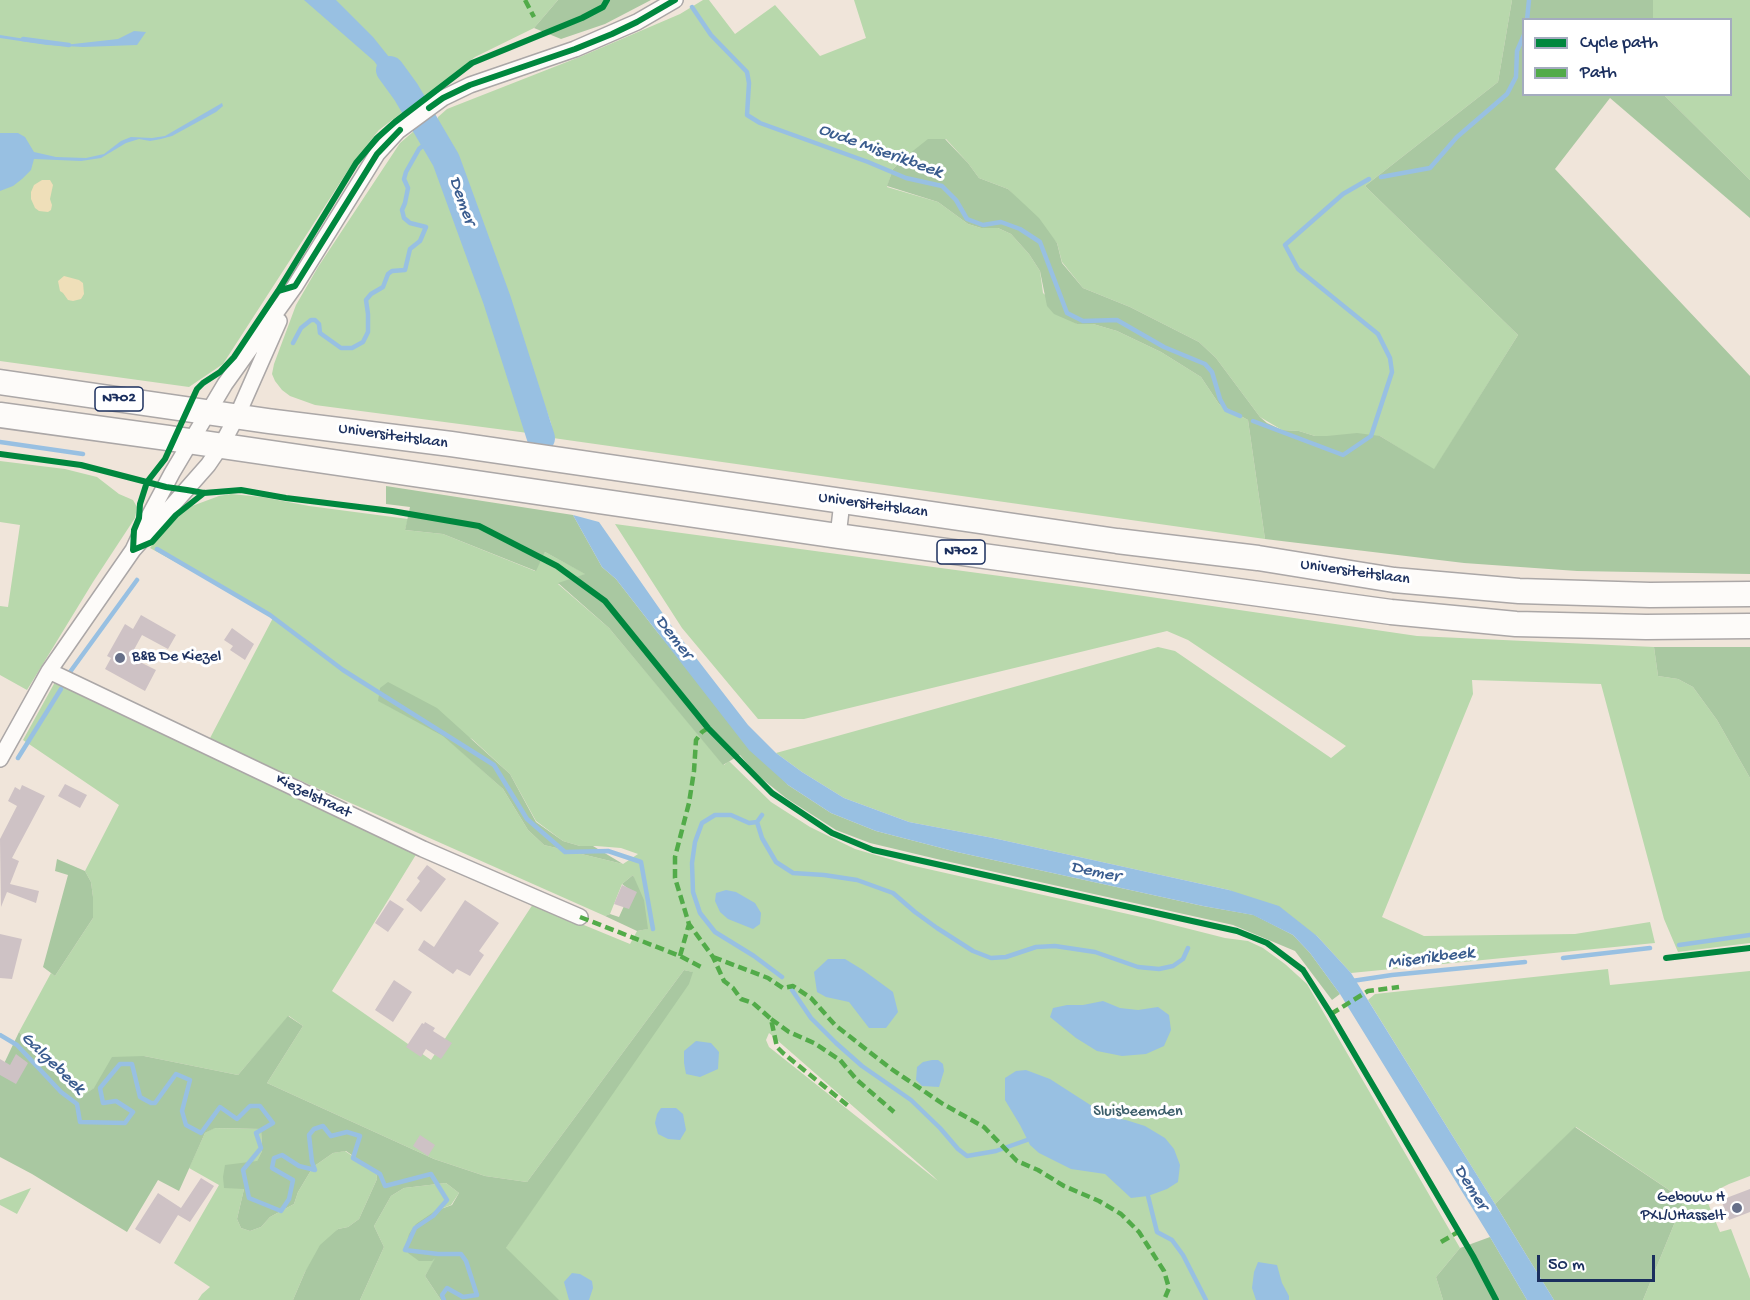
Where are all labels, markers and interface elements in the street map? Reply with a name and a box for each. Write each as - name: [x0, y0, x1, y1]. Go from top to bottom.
- legend: [1522, 18, 1732, 96]
- text: Cycle path: [1580, 33, 1658, 54]
- text: Path: [1580, 63, 1617, 84]
- water label: Oude Miserikbeek: [815, 120, 945, 184]
- water label: Demer: [442, 174, 480, 228]
- road number: N702: [95, 387, 143, 411]
- street label: Universiteitslaan: [337, 420, 449, 454]
- street label: Universiteitslaan: [817, 489, 929, 523]
- road number: N702: [937, 540, 985, 564]
- street label: Universiteitslaan: [1299, 556, 1411, 590]
- water label: Demer: [649, 612, 697, 664]
- place label: B&B De Kiezel: [132, 648, 221, 668]
- marker: B&B De Kiezel: [113, 651, 127, 665]
- street label: Kiezelstraat: [272, 770, 354, 824]
- water label: Demer: [1069, 857, 1121, 889]
- water label: Miserikbeek: [1387, 943, 1475, 975]
- water label: Galgebeek: [15, 1028, 89, 1100]
- park label: Sluisbeemden: [1093, 1103, 1183, 1123]
- water label: Demer: [1448, 1161, 1492, 1215]
- place label: Gebouw H PXL/UHasselt: [1641, 1189, 1725, 1227]
- marker: Gebouw H PXL/UHasselt: [1730, 1201, 1744, 1215]
- scale bar: [1540, 1243, 1658, 1281]
- text: 50 m: [1548, 1255, 1585, 1276]

